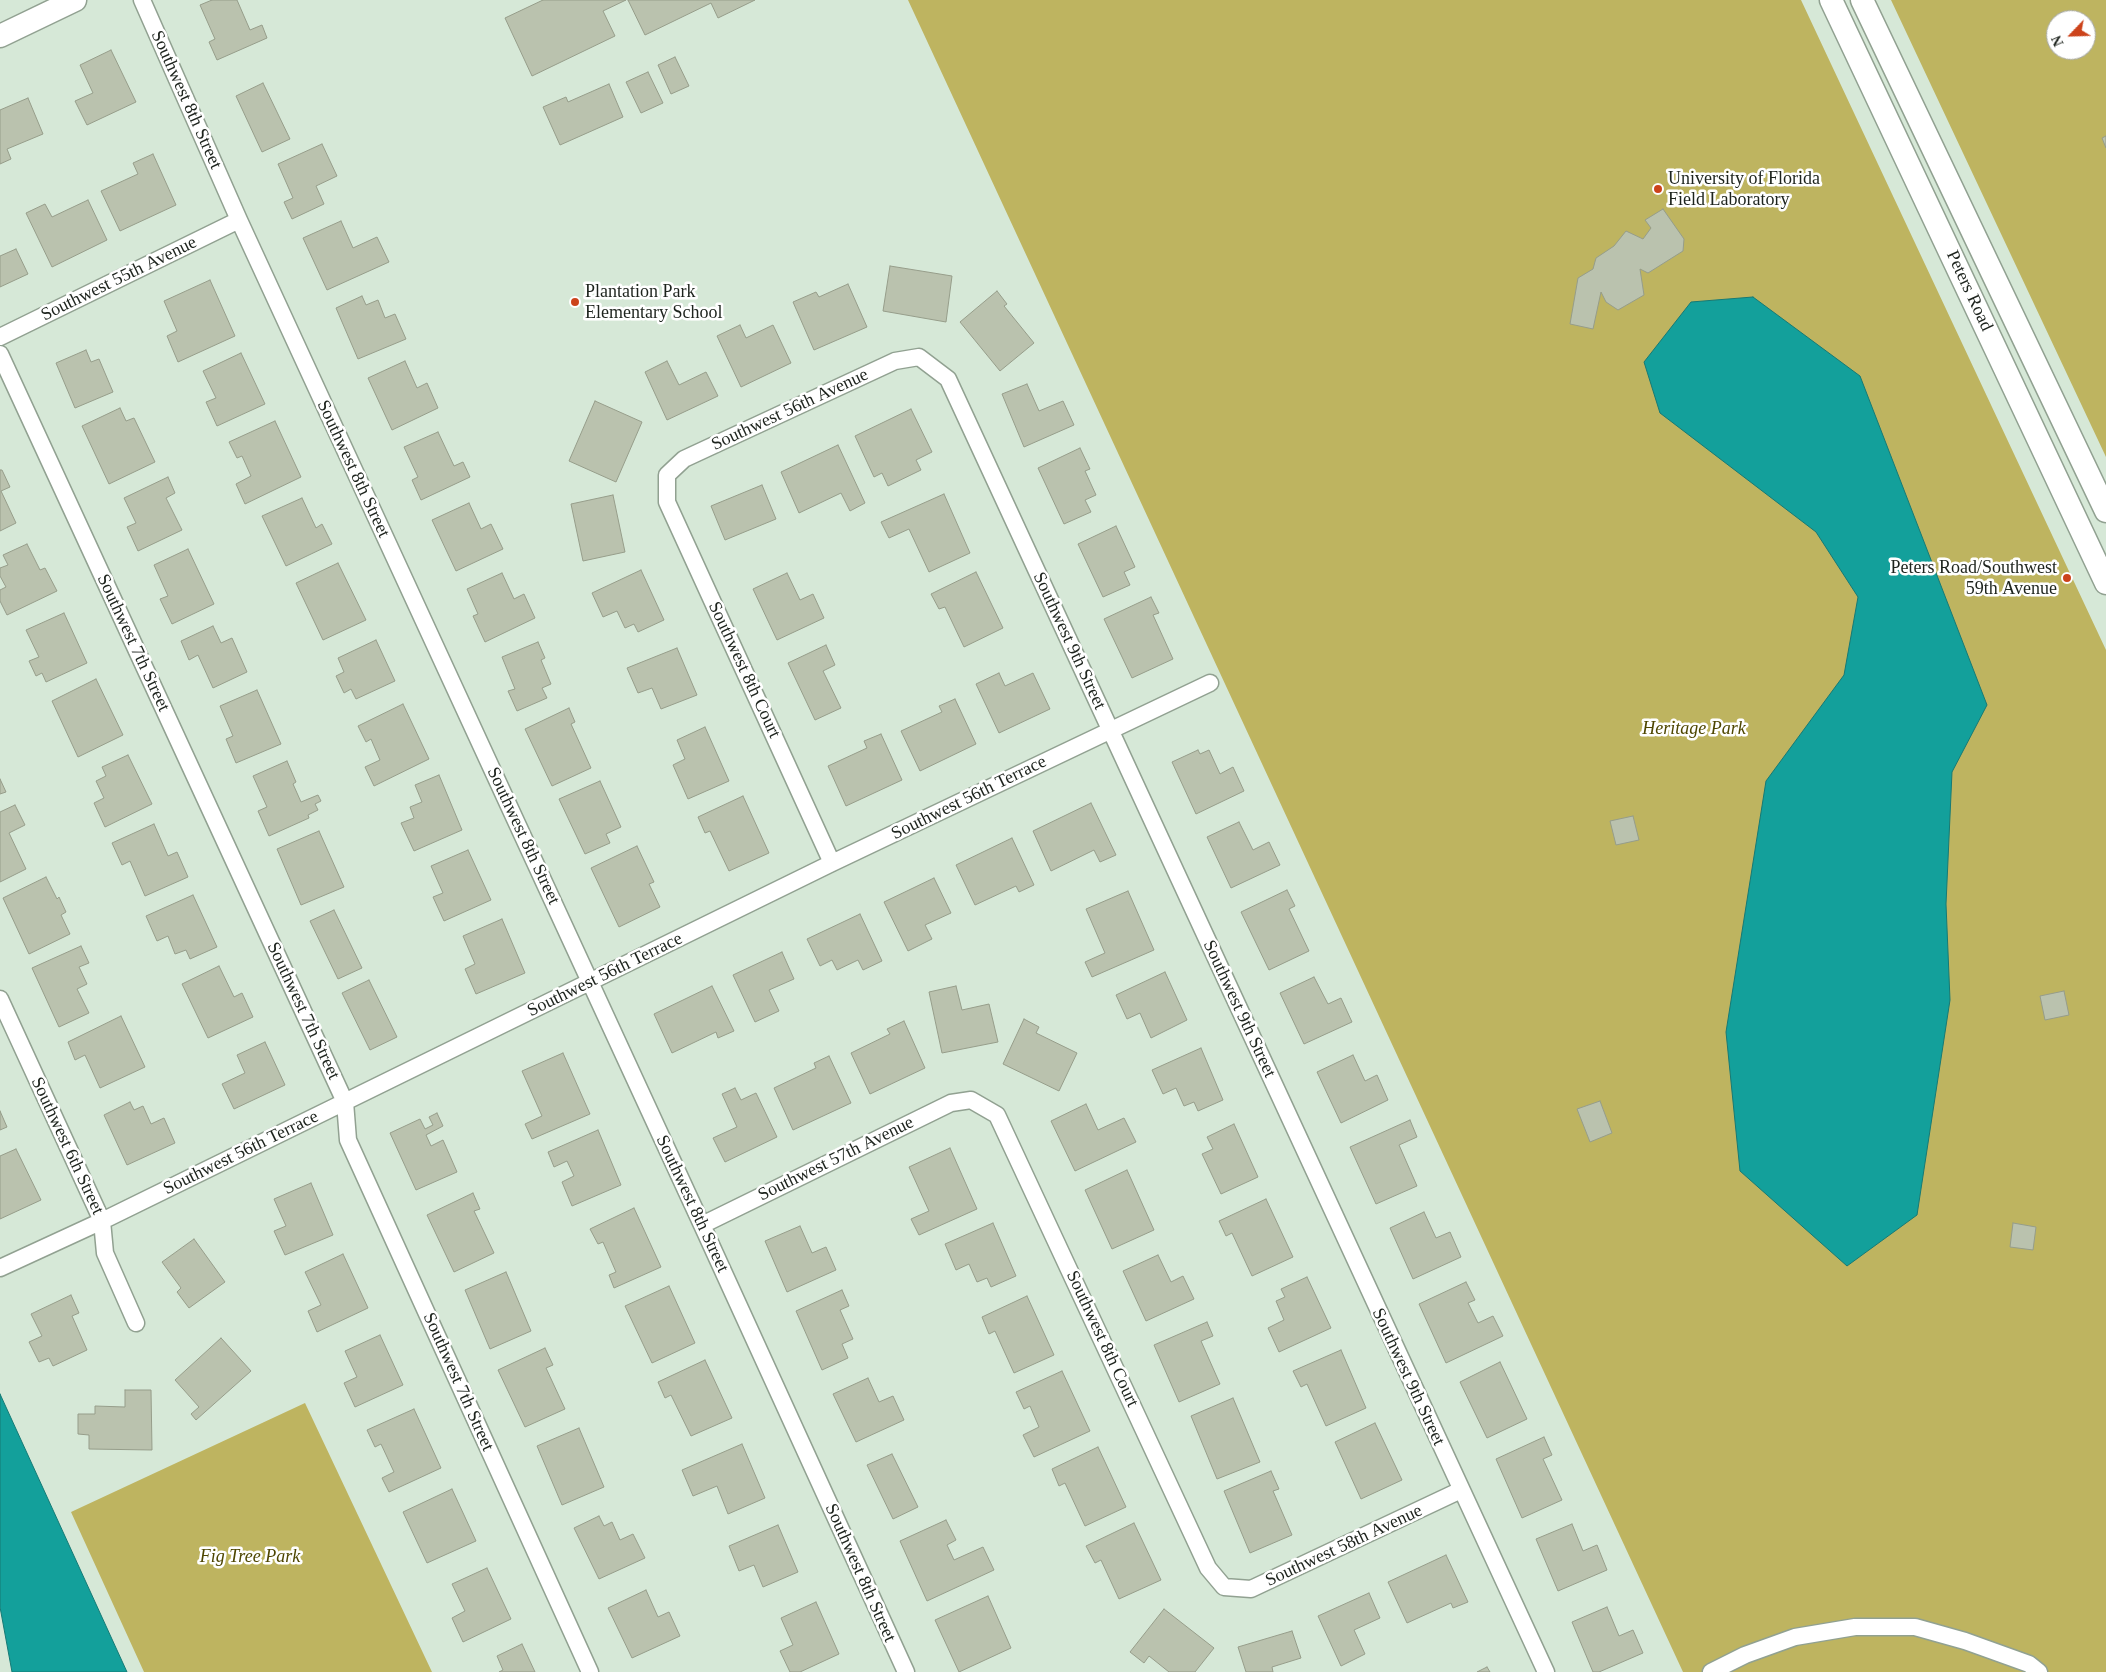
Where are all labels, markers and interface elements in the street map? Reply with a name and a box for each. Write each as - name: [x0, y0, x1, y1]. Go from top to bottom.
- north arrow: [2046, 10, 2096, 60]
- street label: Southwest 8th Street: [146, 28, 226, 172]
- text: N: [2049, 33, 2067, 49]
- place label: University of Florida Field Laboratory: [1668, 168, 1820, 210]
- marker: University of Florida Field Laboratory: [1652, 183, 1664, 195]
- street label: Southwest 55th Avenue: [38, 232, 200, 326]
- street label: Peters Road: [1941, 247, 1997, 335]
- place label: Plantation Park Elementary School: [585, 281, 722, 324]
- marker: Plantation Park Elementary School: [569, 296, 581, 308]
- street label: Southwest 56th Avenue: [708, 364, 872, 456]
- street label: Southwest 8th Street: [312, 397, 394, 541]
- place label: Peters Road/Southwest 59th Avenue: [1891, 557, 2057, 600]
- street label: Southwest 9th Street: [1028, 569, 1110, 713]
- street label: Southwest 7th Street: [92, 571, 174, 715]
- marker: Peters Road/Southwest 59th Avenue: [2061, 572, 2073, 584]
- street label: Southwest 8th Court: [703, 598, 785, 742]
- park label: Heritage Park: [1642, 718, 1746, 740]
- street label: Southwest 56th Terrace: [888, 751, 1050, 845]
- street label: Southwest 8th Street: [482, 764, 564, 908]
- street label: Southwest 56th Terrace: [524, 928, 686, 1022]
- street label: Southwest 9th Street: [1198, 937, 1280, 1081]
- street label: Southwest 7th Street: [262, 939, 344, 1083]
- street label: Southwest 6th Street: [26, 1074, 108, 1218]
- street label: Southwest 56th Terrace: [160, 1106, 322, 1200]
- street label: Southwest 57th Avenue: [755, 1112, 917, 1206]
- street label: Southwest 8th Street: [651, 1132, 733, 1276]
- street label: Southwest 8th Court: [1061, 1267, 1143, 1411]
- street label: Southwest 9th Street: [1367, 1305, 1449, 1449]
- street label: Southwest 7th Street: [418, 1310, 498, 1454]
- street label: Southwest 58th Avenue: [1262, 1500, 1426, 1592]
- street label: Southwest 8th Street: [820, 1501, 900, 1645]
- park label: Fig Tree Park: [200, 1546, 300, 1568]

